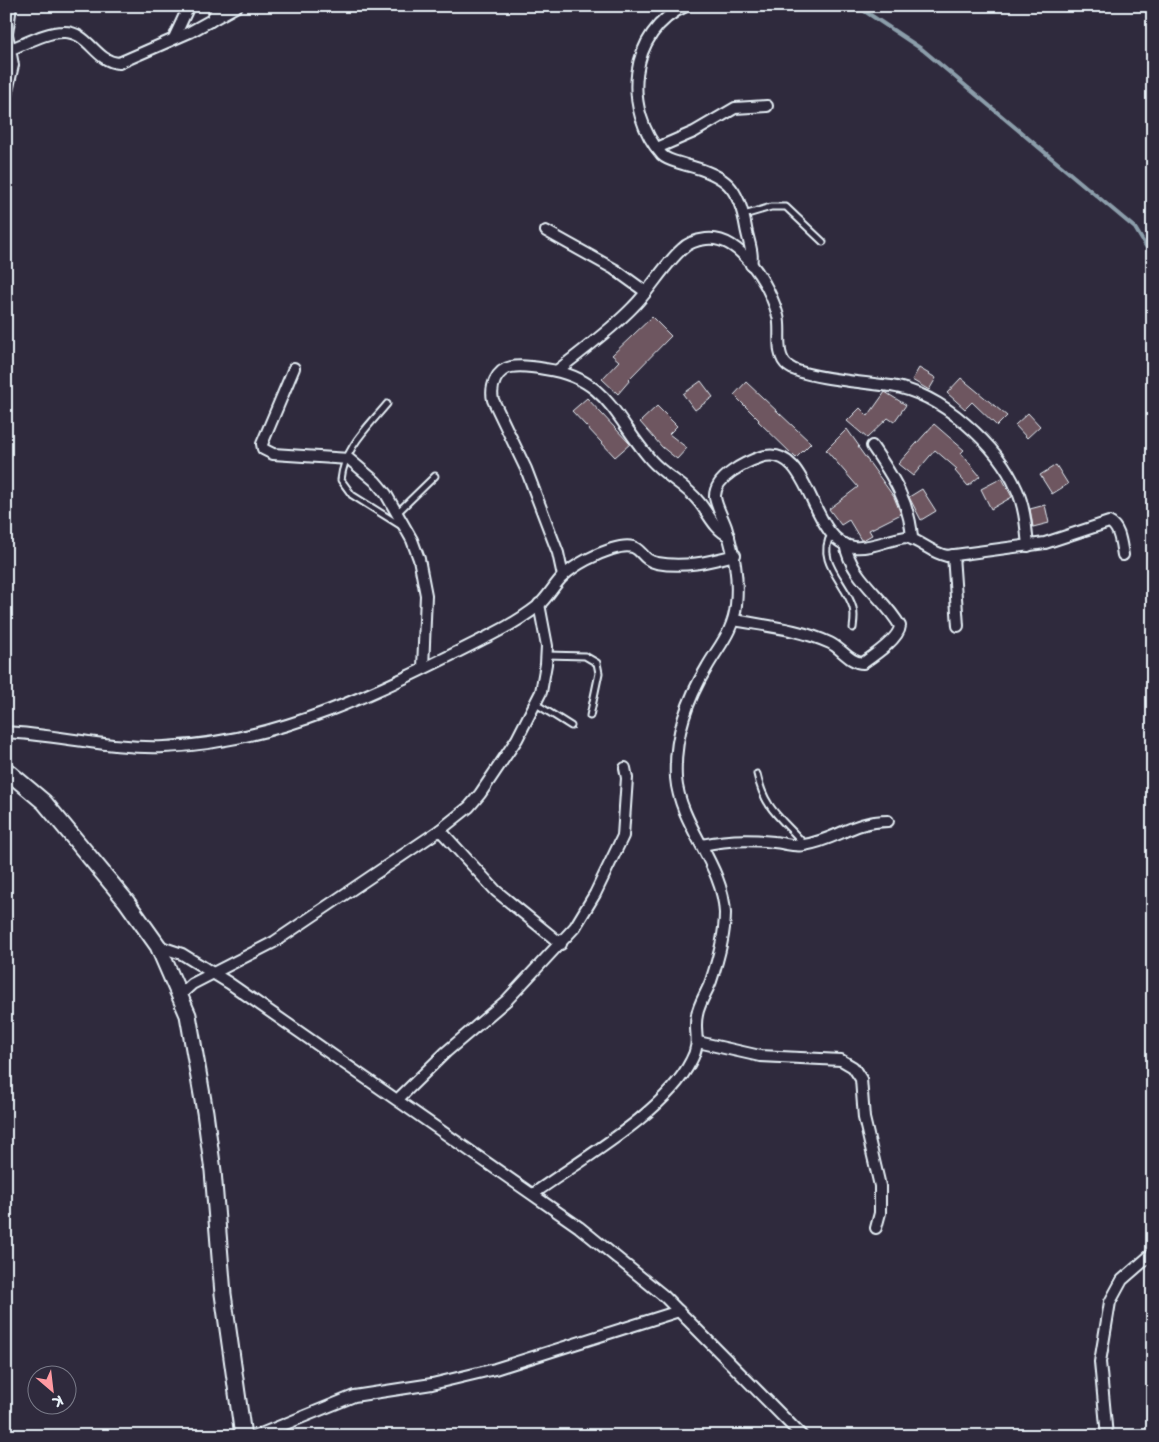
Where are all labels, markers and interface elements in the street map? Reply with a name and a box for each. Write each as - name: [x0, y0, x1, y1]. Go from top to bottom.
- north arrow: [28, 1364, 78, 1414]
- text: K: [49, 1391, 67, 1412]

